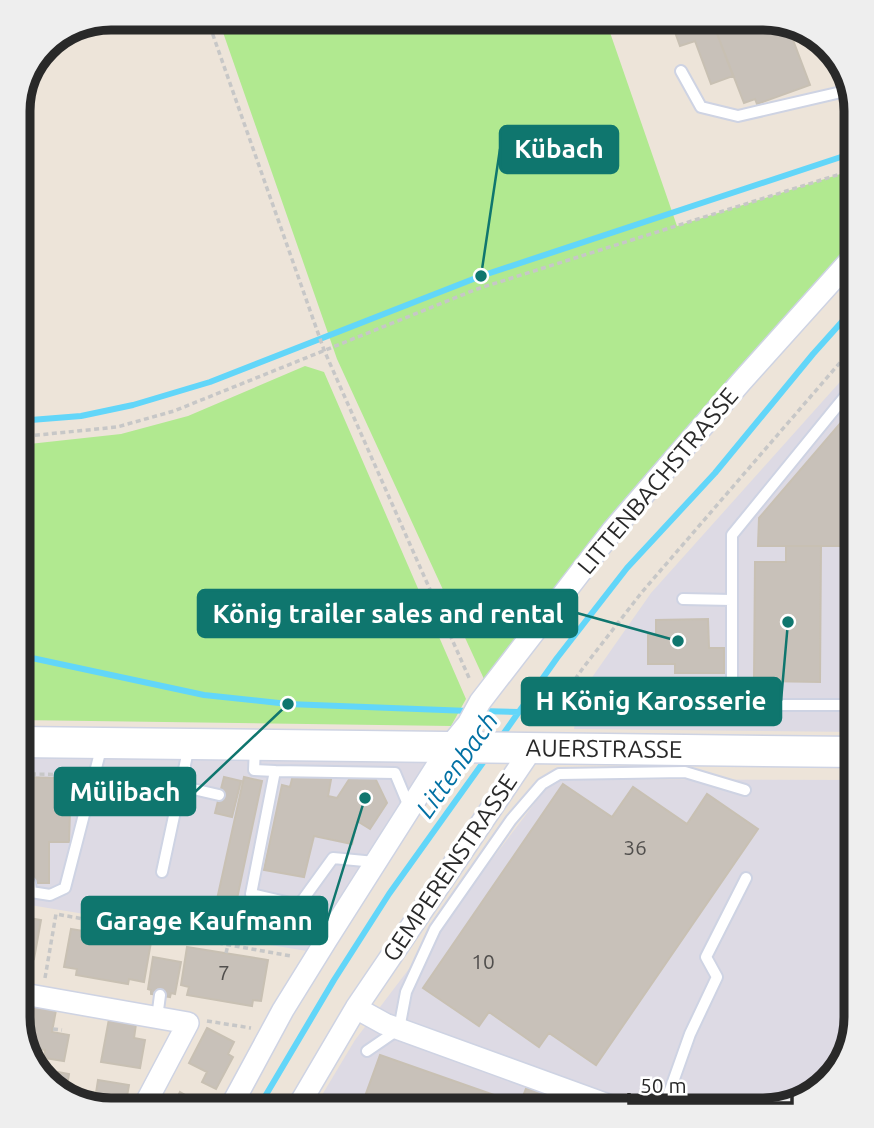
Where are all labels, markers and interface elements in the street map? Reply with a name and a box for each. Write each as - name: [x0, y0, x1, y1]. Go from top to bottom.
- callout: Kübach: [500, 126, 618, 173]
- text: Kübach: [514, 134, 604, 163]
- street label: LITTENBACHSTRASSE: [572, 382, 743, 579]
- callout: König trailer sales and rental: [198, 590, 577, 637]
- text: König trailer sales and rental: [213, 599, 564, 628]
- callout: H König Karosserie: [522, 678, 781, 725]
- text: H König Karosserie: [536, 686, 766, 715]
- water label: Littenbach: [410, 706, 503, 823]
- street label: AUERSTRASSE: [526, 734, 682, 763]
- callout: Mülibach: [55, 768, 195, 815]
- street label: GEMPERENSTRASSE: [377, 769, 522, 966]
- text: Mülibach: [69, 777, 181, 806]
- house number: 36: [623, 835, 647, 859]
- callout: Garage Kaufmann: [82, 897, 327, 944]
- text: Garage Kaufmann: [95, 906, 313, 935]
- house number: 10: [471, 949, 495, 973]
- house number: 7: [218, 960, 230, 984]
- scale bar: [629, 1062, 792, 1106]
- text: 50 m: [640, 1073, 687, 1097]

